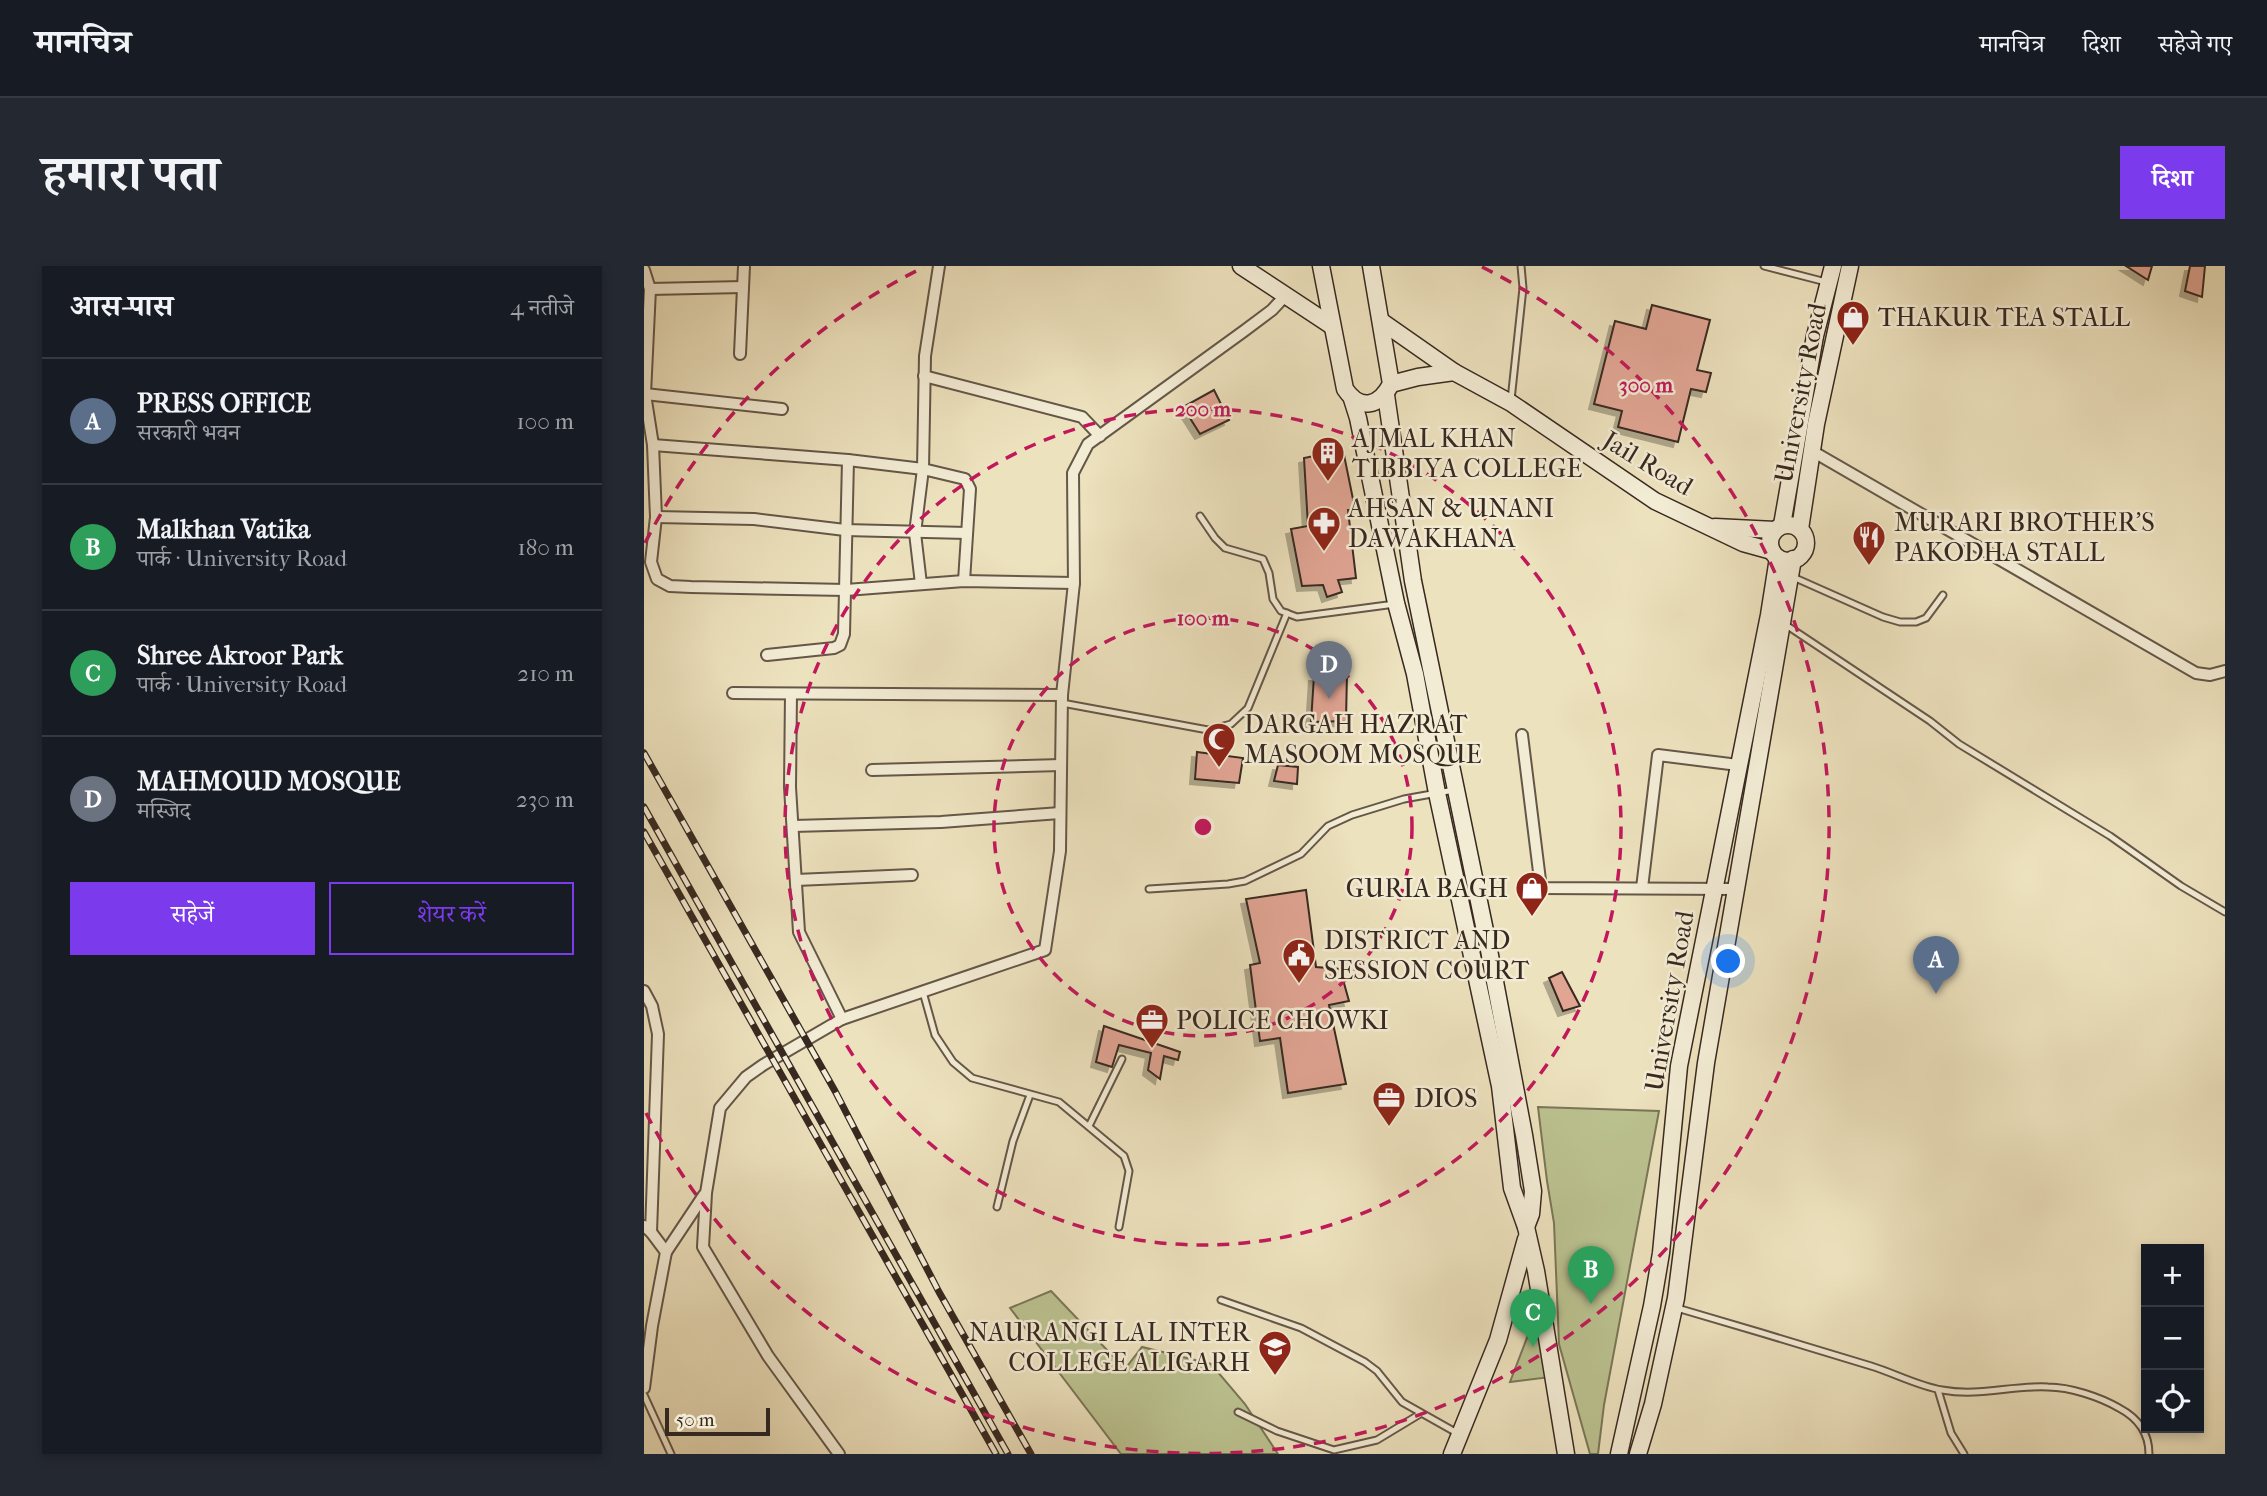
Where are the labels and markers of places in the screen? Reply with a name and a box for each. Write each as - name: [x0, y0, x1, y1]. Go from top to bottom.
- shop icon: THAKUR TEA STALL: [1834, 298, 1872, 347]
- place label: THAKUR TEA STALL: [1878, 302, 2131, 333]
- place label: AJMAL KHAN TIBBIYA COLLEGE: [1351, 423, 1583, 484]
- building icon: AJMAL KHAN TIBBIYA COLLEGE: [1309, 434, 1347, 483]
- place label: AHSAN & UNANI DAWAKHANA: [1347, 493, 1554, 554]
- pharmacy icon: AHSAN & UNANI DAWAKHANA: [1305, 504, 1343, 553]
- place label: MURARI BROTHER'S PAKODHA STALL: [1894, 507, 2155, 568]
- restaurant icon: MURARI BROTHER'S PAKODHA STALL: [1850, 518, 1888, 567]
- pin: D: [1306, 641, 1352, 699]
- place label: DARGAH HAZRAT MASOOM MOSQUE: [1244, 709, 1482, 770]
- mosque icon: DARGAH HAZRAT MASOOM MOSQUE: [1200, 720, 1238, 769]
- centre of rings: [1191, 815, 1215, 839]
- shop icon: GURIA BAGH: [1513, 869, 1551, 918]
- place label: GURIA BAGH: [1346, 873, 1508, 904]
- place label: DISTRICT AND SESSION COURT: [1324, 925, 1530, 986]
- public building icon: DISTRICT AND SESSION COURT: [1280, 936, 1318, 985]
- pin: A: [1913, 936, 1959, 994]
- office icon: POLICE CHOWKI: [1133, 1001, 1171, 1050]
- place label: POLICE CHOWKI: [1176, 1005, 1389, 1036]
- office icon: DIOS: [1370, 1079, 1408, 1128]
- place label: DIOS: [1414, 1083, 1477, 1114]
- pin: B: [1568, 1246, 1614, 1304]
- pin: C: [1510, 1289, 1556, 1347]
- place label: NAURANGI LAL INTER COLLEGE ALIGARH: [969, 1317, 1251, 1378]
- school or university icon: NAURANGI LAL INTER COLLEGE ALIGARH: [1256, 1328, 1294, 1377]

